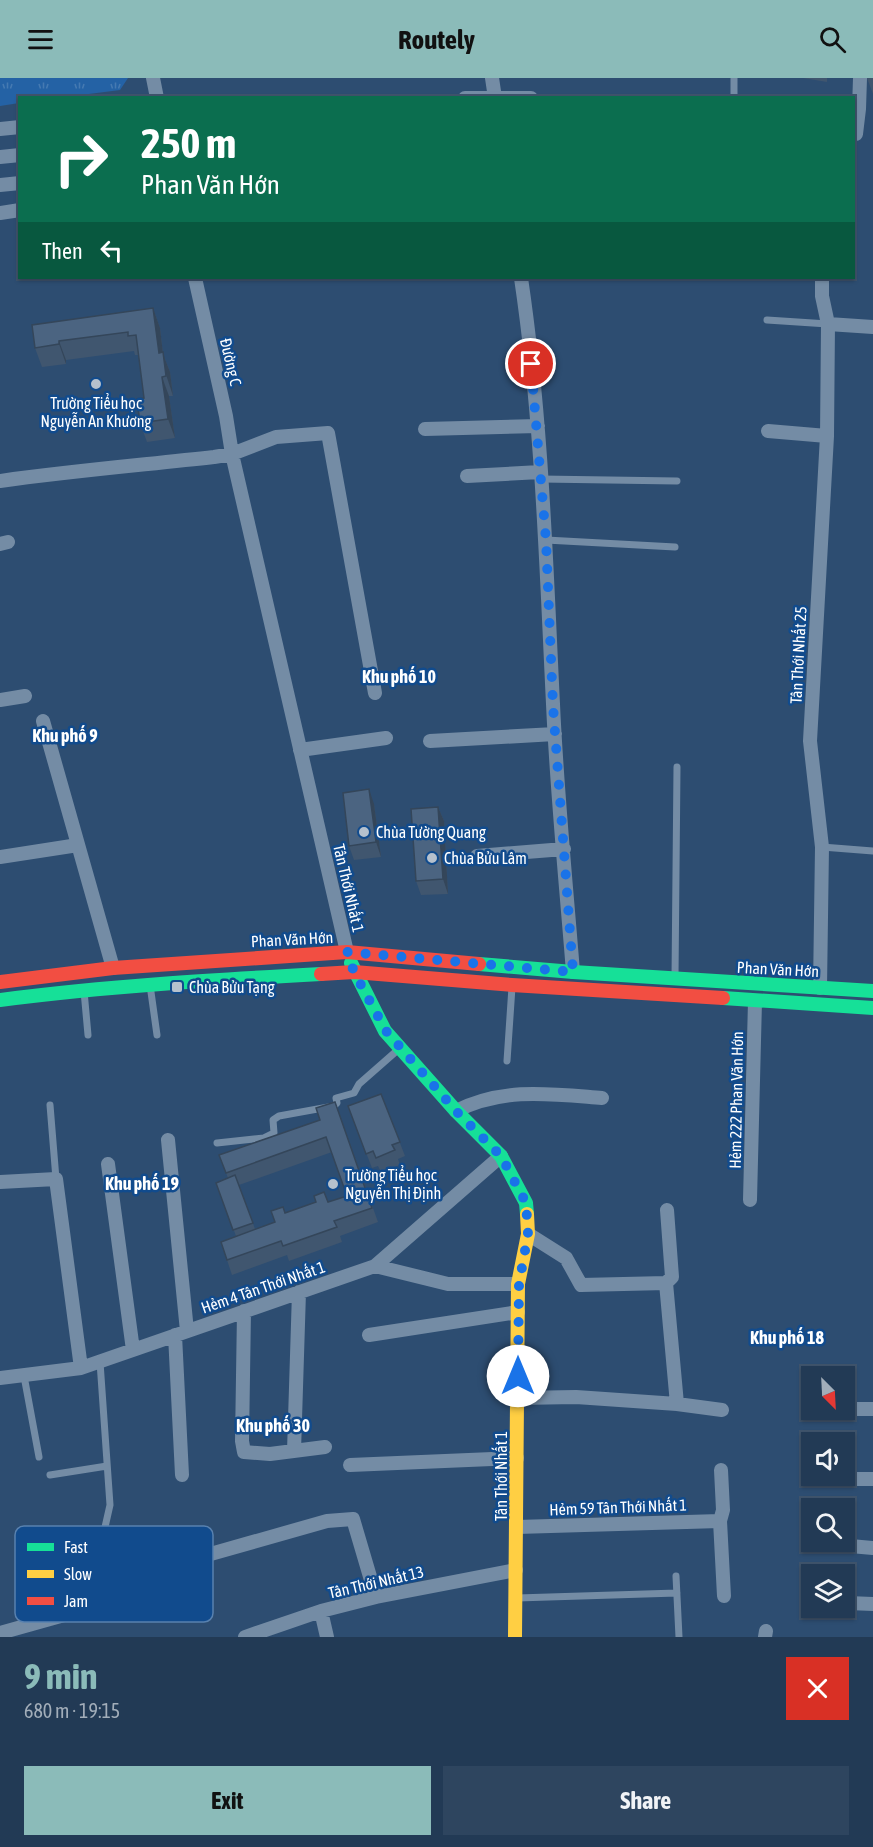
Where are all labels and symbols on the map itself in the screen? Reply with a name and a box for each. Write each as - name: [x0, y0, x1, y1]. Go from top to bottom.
- street label: Đường C: [216, 336, 245, 388]
- pin: [505, 338, 556, 389]
- marker: Trường Tiểu học Nguyễn An Khương: [89, 377, 103, 391]
- place label: Trường Tiểu học Nguyễn An Khương: [41, 393, 152, 431]
- street label: Tân Thới Nhất 25: [785, 606, 810, 704]
- district label: Khu phố 10: [362, 666, 436, 687]
- district label: Khu phố 9: [32, 725, 98, 746]
- place label: Chùa Tường Quang: [376, 823, 486, 842]
- marker: Chùa Tường Quang: [357, 825, 371, 839]
- street label: Tân Thới Nhất 1: [330, 842, 369, 934]
- place label: Chùa Bửu Lâm: [444, 849, 527, 867]
- marker: Chùa Bửu Lâm: [425, 851, 439, 865]
- street label: Phan Văn Hớn: [250, 928, 334, 950]
- street label: Phan Văn Hớn: [736, 958, 820, 980]
- place label: Chùa Bửu Tạng: [189, 978, 275, 997]
- marker: Chùa Bửu Tạng: [170, 980, 184, 994]
- street label: Hẻm 222 Phan Văn Hớn: [726, 1031, 746, 1169]
- place label: Trường Tiểu học Nguyễn Thị Định: [345, 1165, 441, 1203]
- district label: Khu phố 19: [105, 1173, 179, 1194]
- marker: Trường Tiểu học Nguyễn Thị Định: [326, 1177, 340, 1191]
- street label: Hẻm 4 Tân Thới Nhất 1: [198, 1256, 327, 1317]
- district label: Khu phố 18: [750, 1327, 824, 1348]
- position arrow: [486, 1344, 550, 1408]
- north arrow: [801, 1366, 855, 1420]
- district label: Khu phố 30: [236, 1415, 310, 1436]
- street label: Tân Thới Nhất 1: [491, 1431, 510, 1521]
- street label: Hẻm 59 Tân Thới Nhất 1: [549, 1495, 687, 1518]
- legend: [15, 1526, 213, 1622]
- text: Fast: [64, 1538, 88, 1556]
- street label: Tân Thới Nhất 13: [326, 1561, 426, 1602]
- text: Slow: [64, 1565, 92, 1583]
- text: Jam: [64, 1592, 88, 1610]

